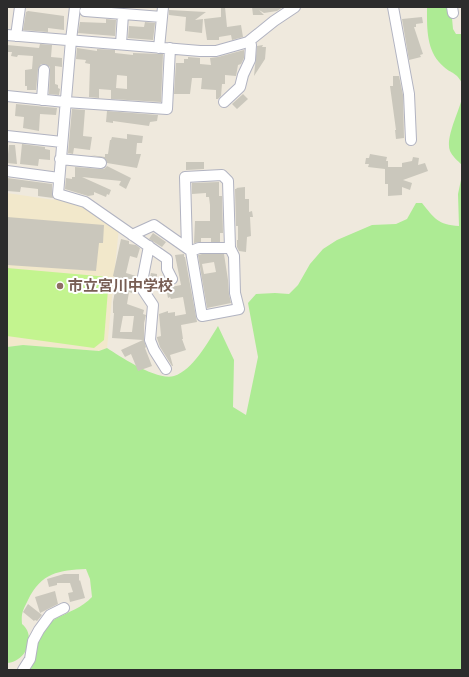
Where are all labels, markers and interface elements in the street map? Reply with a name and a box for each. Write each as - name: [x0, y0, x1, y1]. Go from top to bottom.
- place label: 市立宮川中学校: [68, 276, 173, 295]
- marker: 市立宮川中学校: [55, 281, 65, 291]

